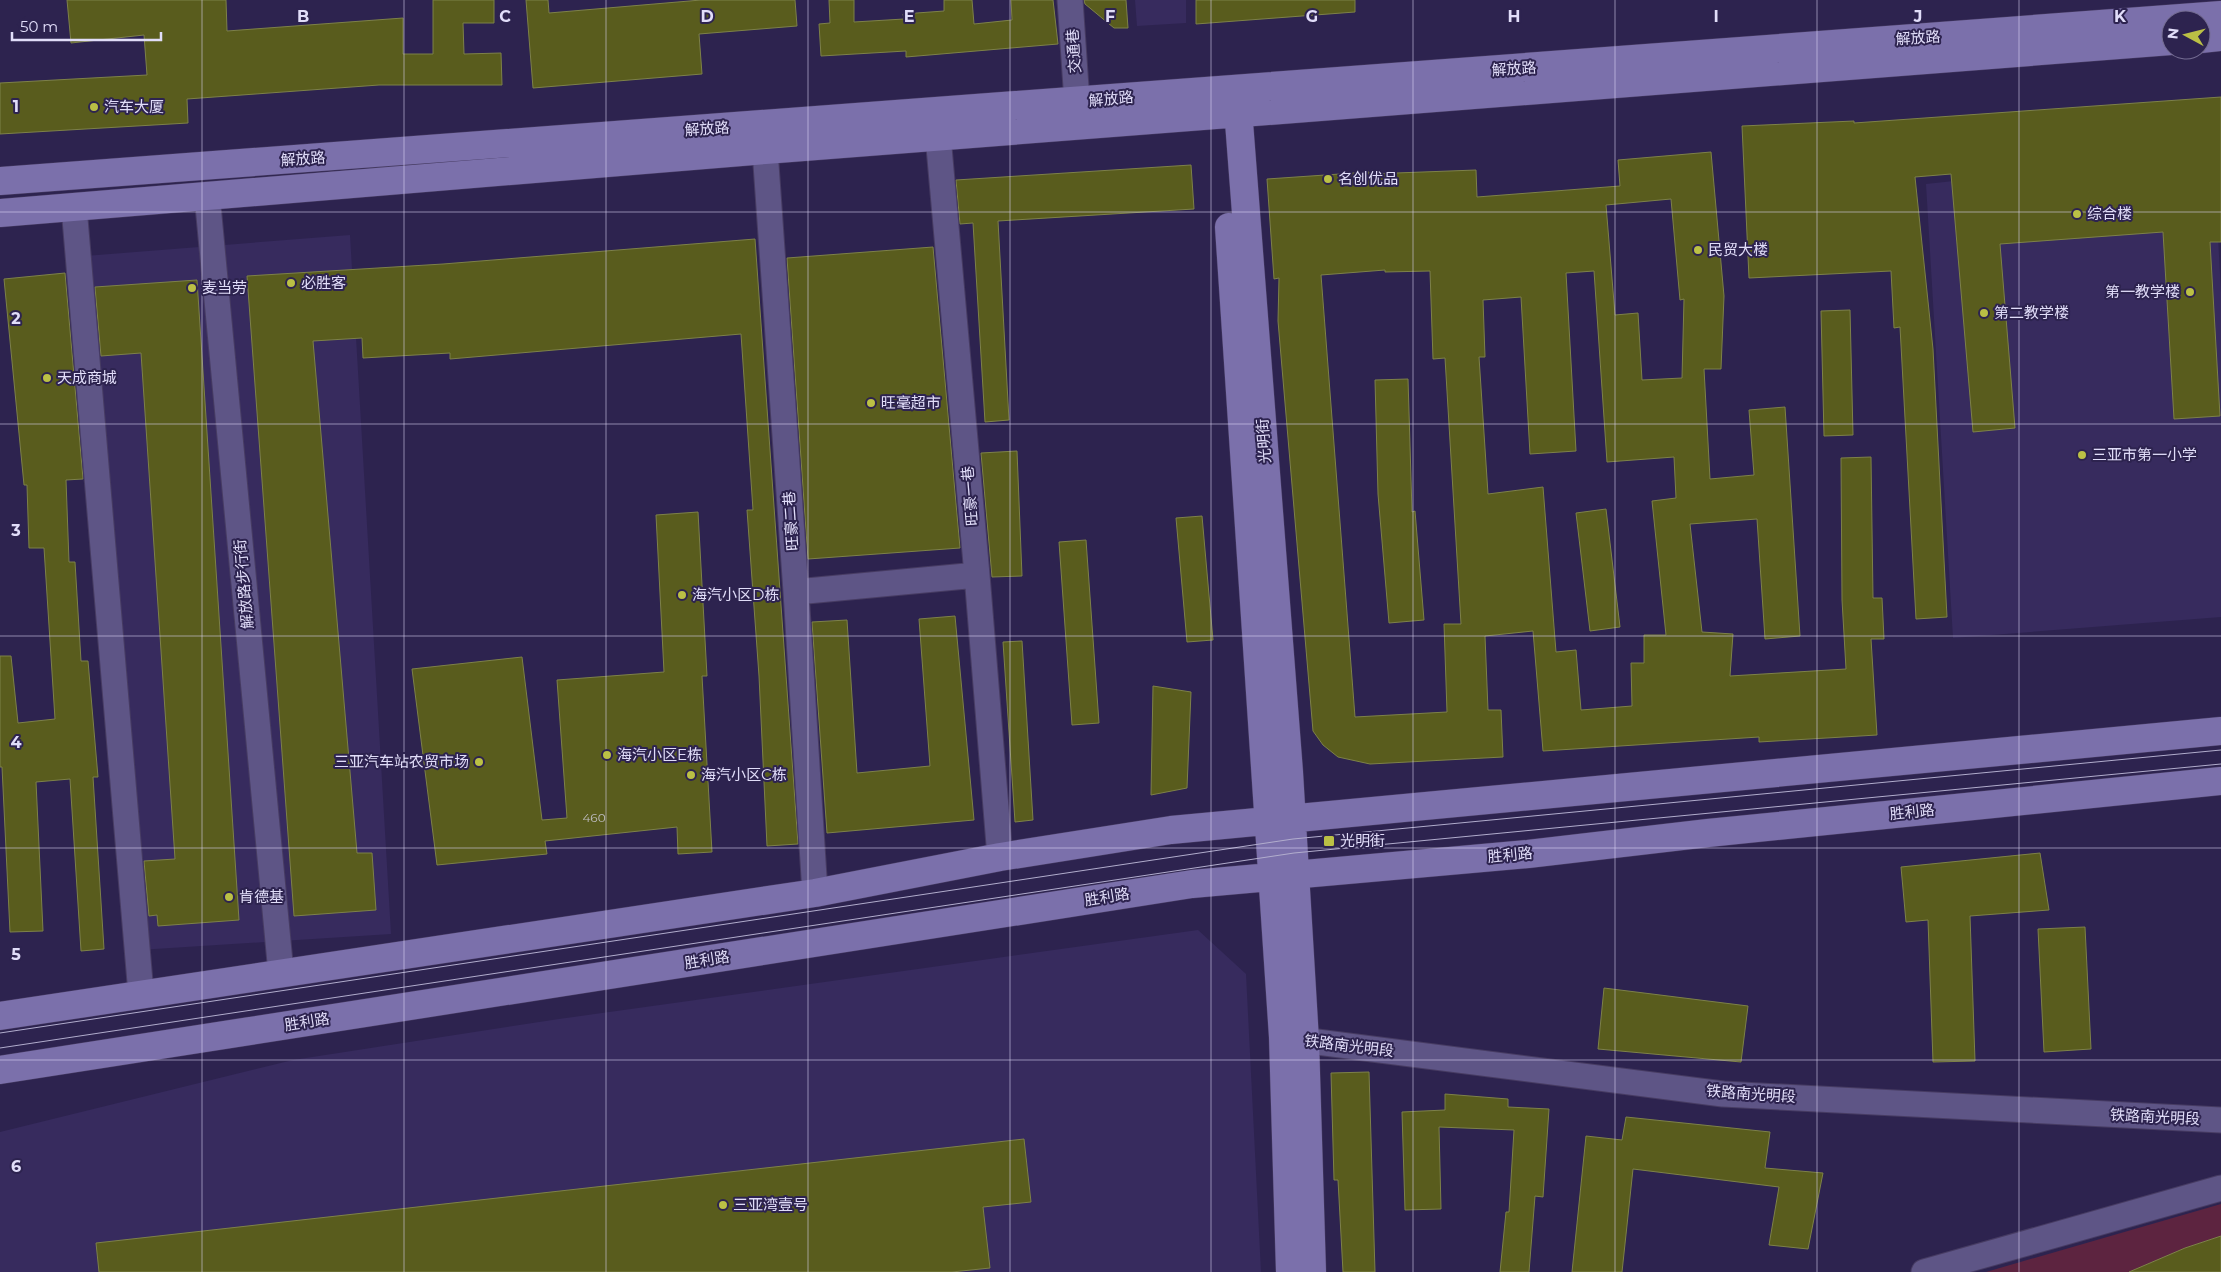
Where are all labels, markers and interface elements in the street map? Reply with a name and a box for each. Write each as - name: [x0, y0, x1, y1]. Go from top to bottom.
- text: B: [297, 7, 309, 26]
- text: C: [499, 7, 511, 26]
- text: D: [700, 7, 714, 26]
- text: E: [904, 7, 914, 26]
- text: F: [1105, 7, 1115, 26]
- text: G: [1306, 7, 1318, 26]
- text: H: [1508, 7, 1520, 26]
- text: I: [1713, 7, 1719, 26]
- text: J: [1913, 7, 1922, 26]
- text: K: [2114, 7, 2127, 26]
- scale bar: [12, 10, 161, 42]
- north arrow: [2161, 10, 2211, 60]
- text: 50 m: [20, 17, 58, 36]
- street label: 解放路: [1895, 26, 1941, 49]
- text: N: [2163, 27, 2183, 40]
- street label: 交通巷: [1062, 28, 1085, 74]
- street label: 解放路: [1491, 57, 1537, 80]
- street label: 解放路: [1088, 87, 1134, 110]
- text: 1: [13, 97, 19, 116]
- place label: 汽车大厦: [104, 97, 164, 116]
- marker: 汽车大厦: [88, 101, 100, 113]
- street label: 解放路: [684, 117, 730, 140]
- street label: 解放路: [280, 147, 326, 170]
- place label: 名创优品: [1338, 169, 1398, 188]
- marker: 名创优品: [1322, 173, 1334, 185]
- place label: 综合楼: [2087, 204, 2132, 223]
- marker: 综合楼: [2071, 208, 2083, 220]
- place label: 民贸大楼: [1708, 240, 1768, 259]
- marker: 民贸大楼: [1692, 244, 1704, 256]
- place label: 必胜客: [301, 273, 346, 292]
- marker: 必胜客: [285, 277, 297, 289]
- place label: 麦当劳: [202, 278, 247, 297]
- marker: 麦当劳: [186, 282, 198, 294]
- place label: 第一教学楼: [2105, 282, 2180, 301]
- marker: 第一教学楼: [2184, 286, 2196, 298]
- place label: 第二教学楼: [1994, 303, 2069, 322]
- marker: 第二教学楼: [1978, 307, 1990, 319]
- text: 2: [11, 309, 21, 328]
- place label: 天成商城: [57, 368, 117, 387]
- marker: 天成商城: [41, 372, 53, 384]
- place label: 旺毫超市: [881, 393, 941, 412]
- marker: 旺毫超市: [865, 397, 877, 409]
- street label: 光明街: [1252, 418, 1275, 464]
- place label: 三亚市第一小学: [2092, 445, 2197, 464]
- marker: 三亚市第一小学: [2076, 449, 2088, 461]
- street label: 旺豪一巷: [957, 465, 982, 527]
- street label: 旺豪二巷: [779, 490, 802, 552]
- text: 3: [10, 521, 21, 540]
- street label: 解放路步行街: [230, 538, 257, 630]
- place label: 海汽小区D栋: [692, 585, 779, 604]
- marker: 海汽小区D栋: [676, 589, 688, 601]
- text: 4: [10, 733, 22, 752]
- place label: 海汽小区E栋: [617, 745, 702, 764]
- marker: 海汽小区E栋: [601, 749, 613, 761]
- place label: 三亚汽车站农贸市场: [334, 752, 469, 771]
- marker: 三亚汽车站农贸市场: [473, 756, 485, 768]
- place label: 海汽小区C栋: [701, 765, 787, 784]
- marker: 海汽小区C栋: [685, 769, 697, 781]
- street label: 胜利路: [1889, 800, 1935, 823]
- house number: 460: [582, 810, 606, 825]
- place label: 光明街: [1340, 831, 1385, 850]
- marker: 光明街: [1322, 834, 1336, 848]
- street label: 胜利路: [1487, 843, 1533, 866]
- street label: 胜利路: [1083, 884, 1131, 909]
- place label: 肯德基: [239, 887, 284, 906]
- marker: 肯德基: [223, 891, 235, 903]
- text: 5: [11, 945, 21, 964]
- street label: 胜利路: [683, 947, 731, 972]
- street label: 胜利路: [283, 1009, 331, 1034]
- street label: 铁路南光明段: [1303, 1031, 1395, 1060]
- street label: 铁路南光明段: [1705, 1081, 1797, 1106]
- street label: 铁路南光明段: [2110, 1105, 2200, 1128]
- text: 6: [11, 1157, 21, 1176]
- place label: 三亚湾壹号: [733, 1195, 808, 1214]
- marker: 三亚湾壹号: [717, 1199, 729, 1211]

